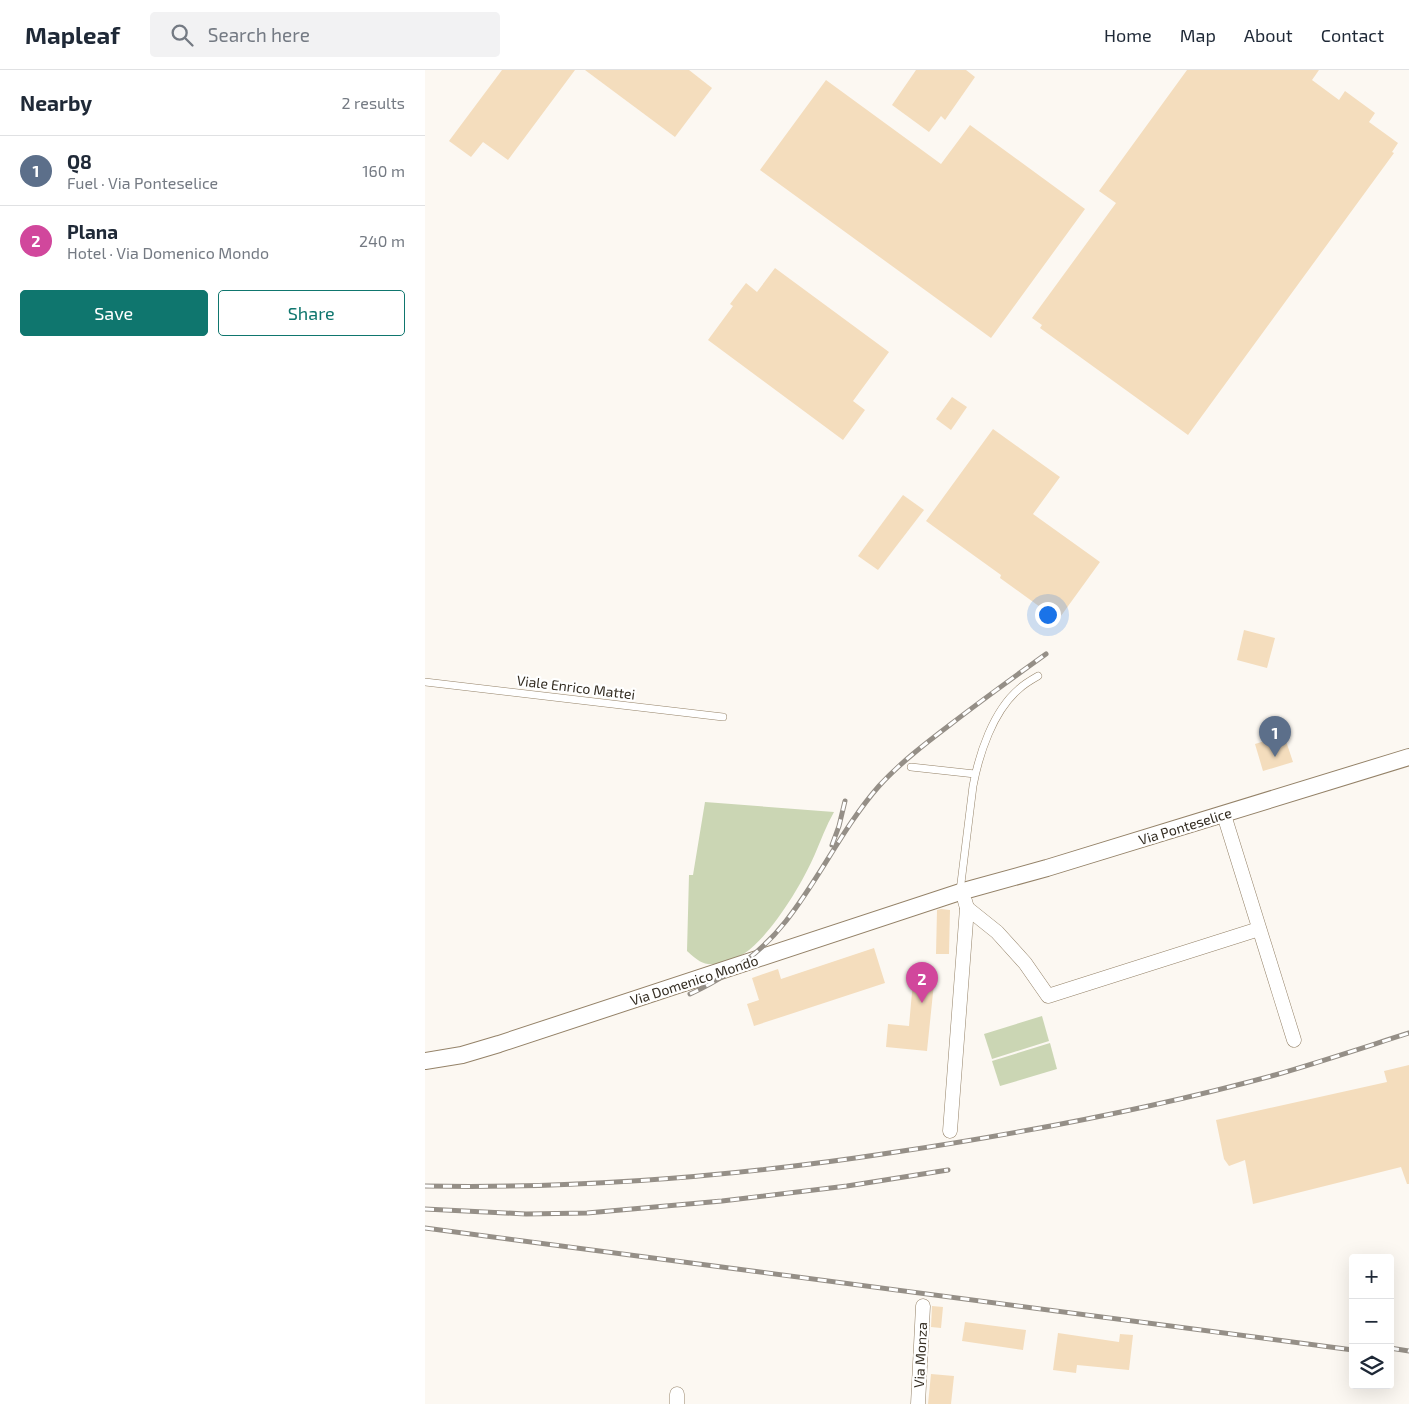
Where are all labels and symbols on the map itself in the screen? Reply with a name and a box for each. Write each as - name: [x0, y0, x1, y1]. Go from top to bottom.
- your location: [1035, 602, 1061, 628]
- street label: Viale Enrico Mattei: [516, 671, 636, 703]
- pin: 1: [1259, 716, 1291, 757]
- street label: Via Ponteselice: [1136, 804, 1234, 848]
- street label: Via Domenico Mondo: [628, 951, 760, 1009]
- pin: 2: [906, 962, 938, 1003]
- street label: Via Monza: [910, 1322, 930, 1388]

